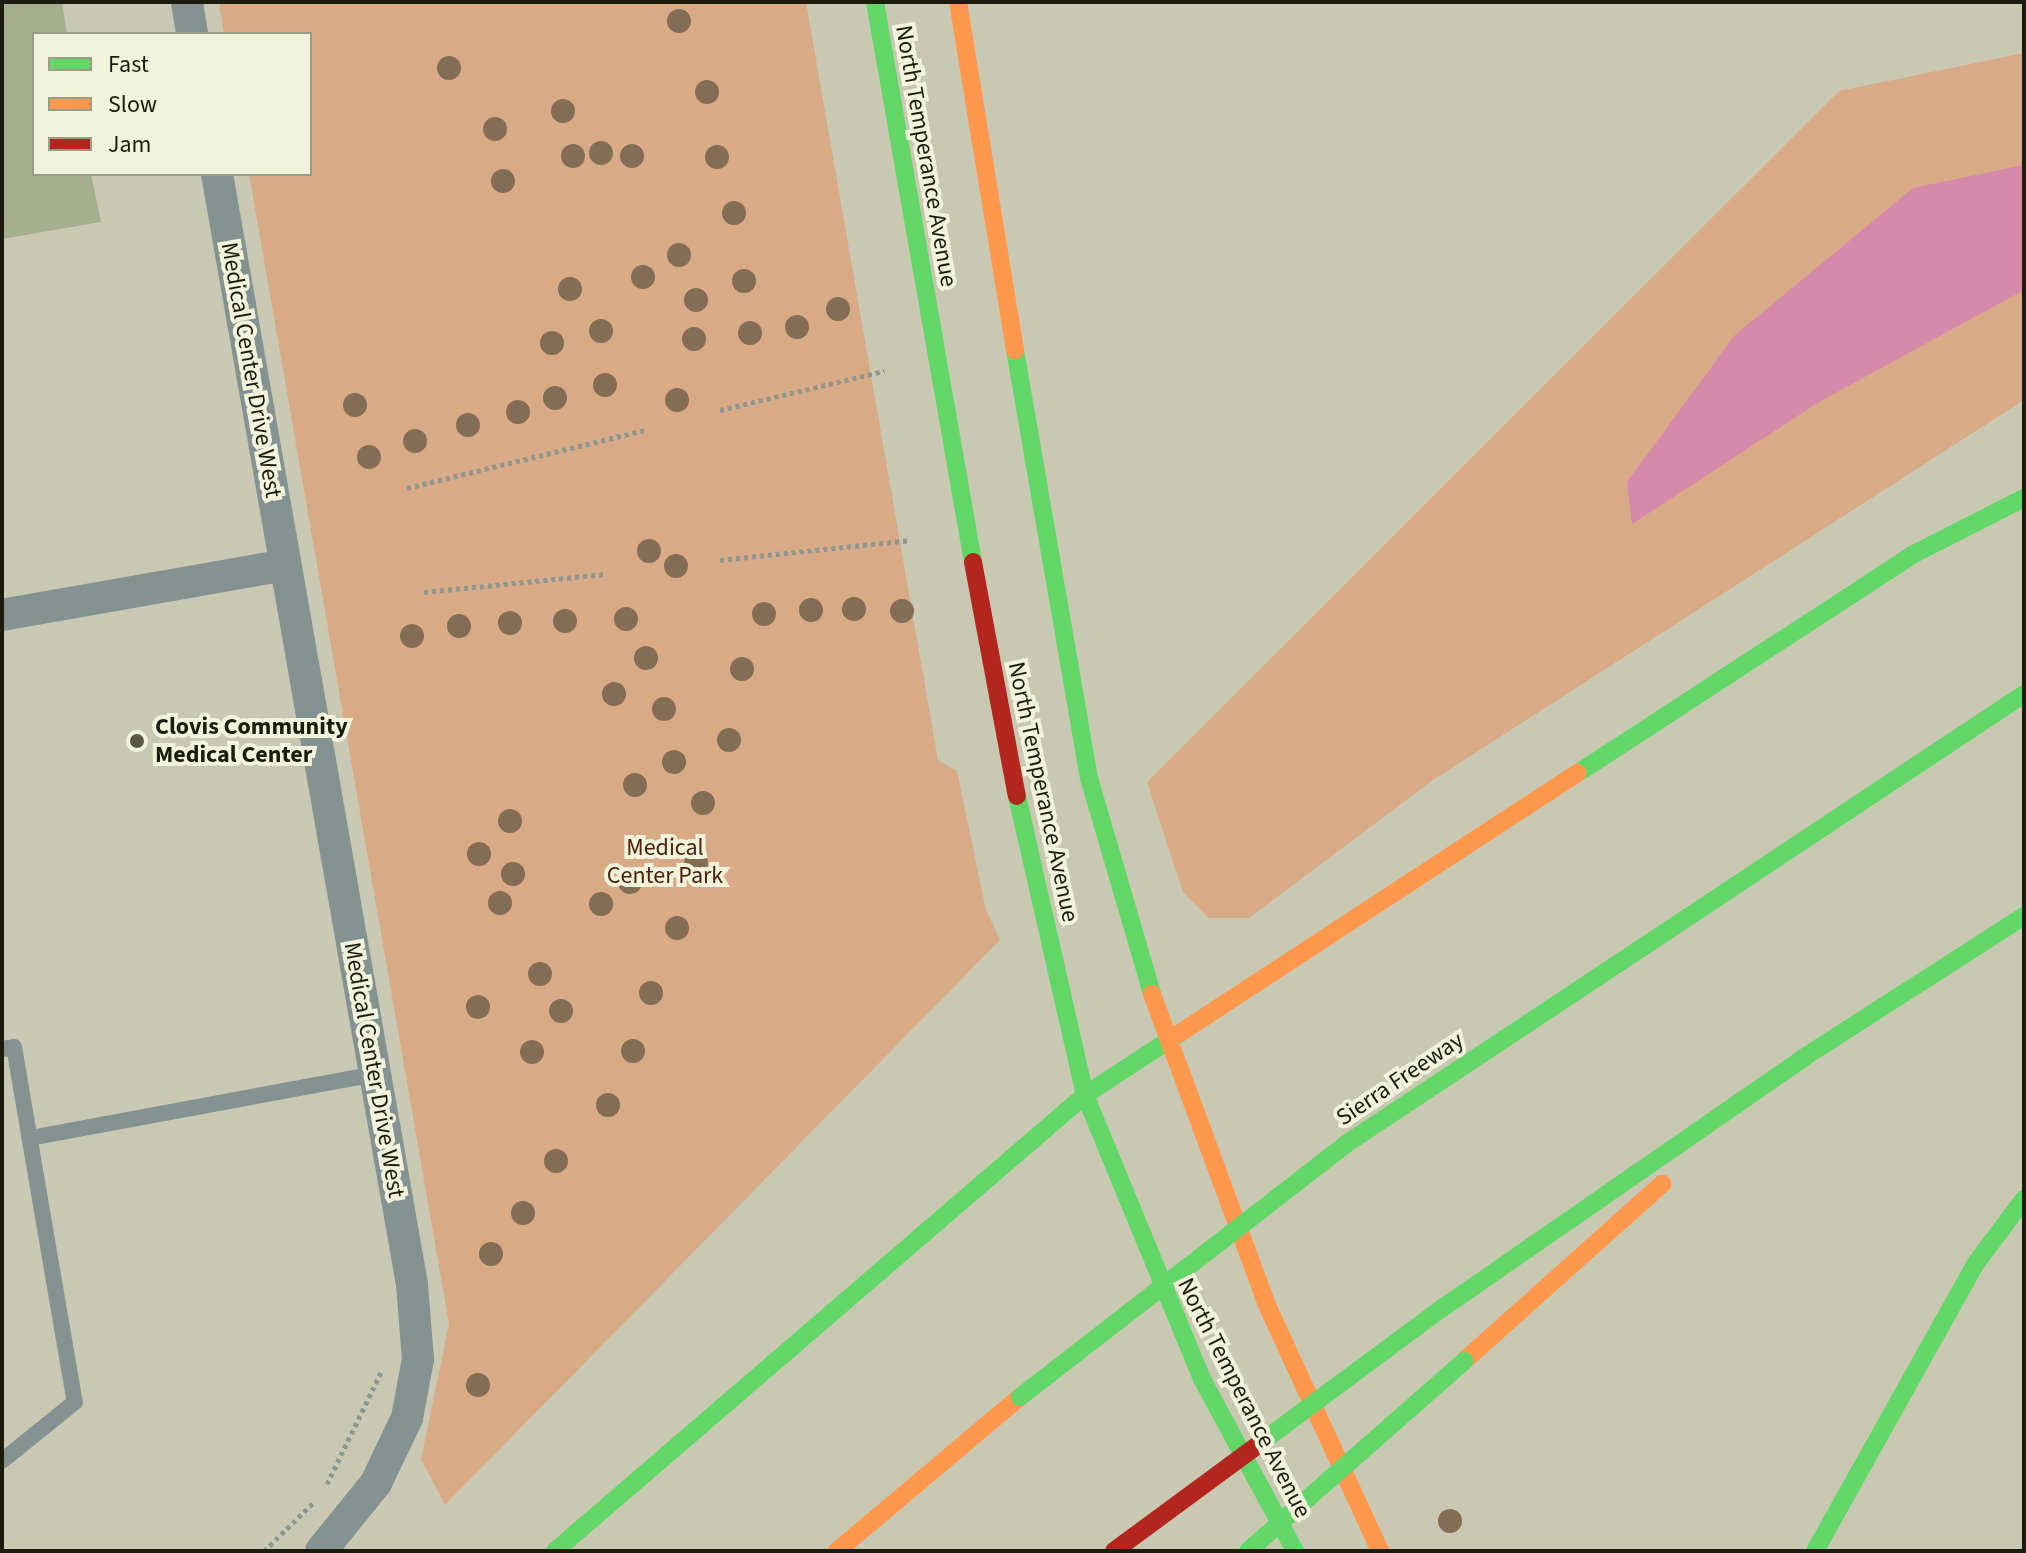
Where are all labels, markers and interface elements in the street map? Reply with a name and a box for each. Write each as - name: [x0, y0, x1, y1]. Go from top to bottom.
- street label: North Temperance Avenue: [889, 23, 963, 289]
- legend: [32, 32, 312, 176]
- text: Fast: [108, 47, 149, 82]
- text: Slow: [108, 87, 157, 122]
- text: Jam: [108, 127, 152, 162]
- street label: Medical Center Drive West: [214, 240, 288, 500]
- street label: North Temperance Avenue: [1001, 659, 1085, 925]
- place label: Clovis Community Medical Center: [155, 713, 348, 769]
- marker: Clovis Community Medical Center: [126, 730, 148, 752]
- park label: Medical Center Park: [607, 834, 723, 890]
- street label: Medical Center Drive West: [337, 940, 411, 1200]
- street label: Sierra Freeway: [1331, 1026, 1469, 1132]
- street label: North Temperance Avenue: [1171, 1273, 1317, 1523]

